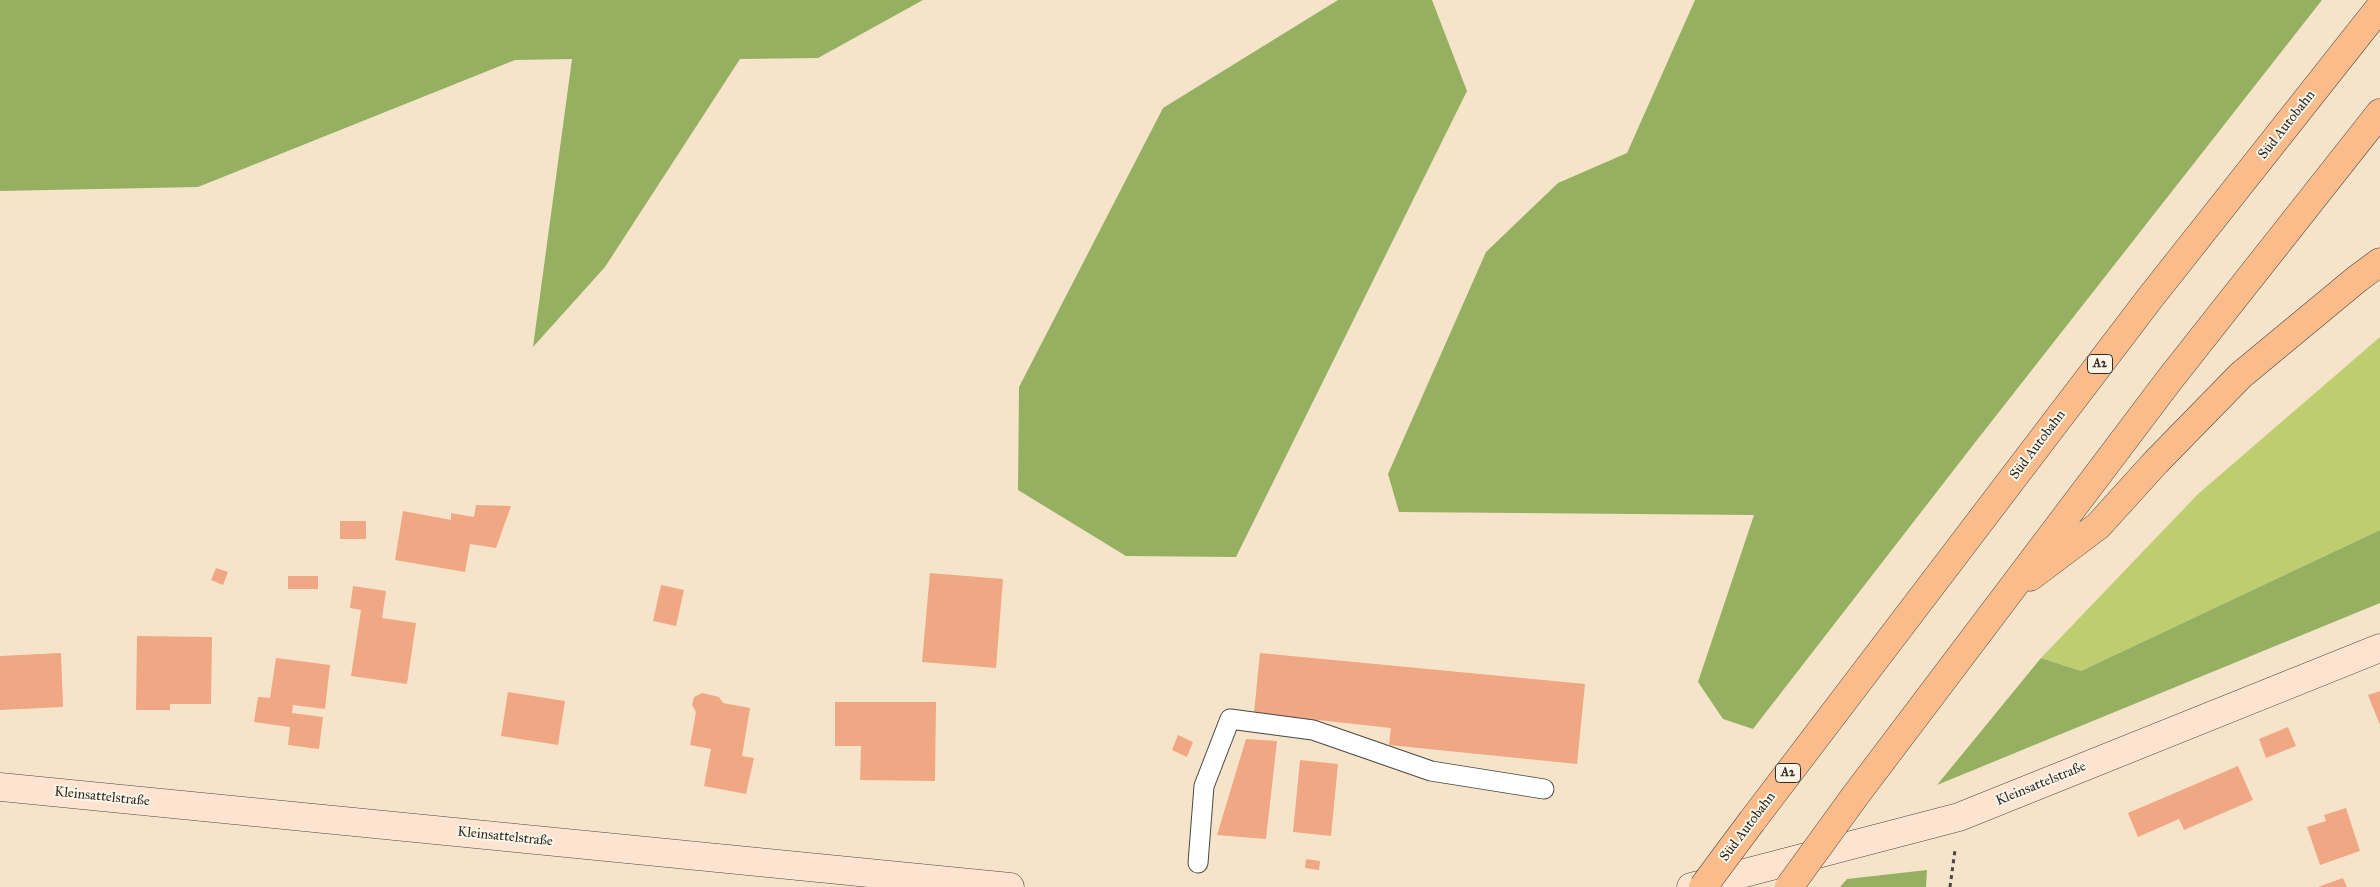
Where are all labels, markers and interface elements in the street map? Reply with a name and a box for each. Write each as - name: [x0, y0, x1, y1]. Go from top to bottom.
- street label: Süd Autobahn: [2255, 87, 2319, 163]
- road number: A2: [2088, 354, 2112, 374]
- street label: Süd Autobahn: [2006, 407, 2070, 483]
- street label: Kleinsattelstraße: [1993, 758, 2089, 810]
- road number: A2: [1776, 764, 1800, 782]
- street label: Kleinsattelstraße: [53, 784, 151, 810]
- street label: Süd Autobahn: [1716, 789, 1780, 865]
- street label: Kleinsattelstraße: [456, 824, 554, 850]

